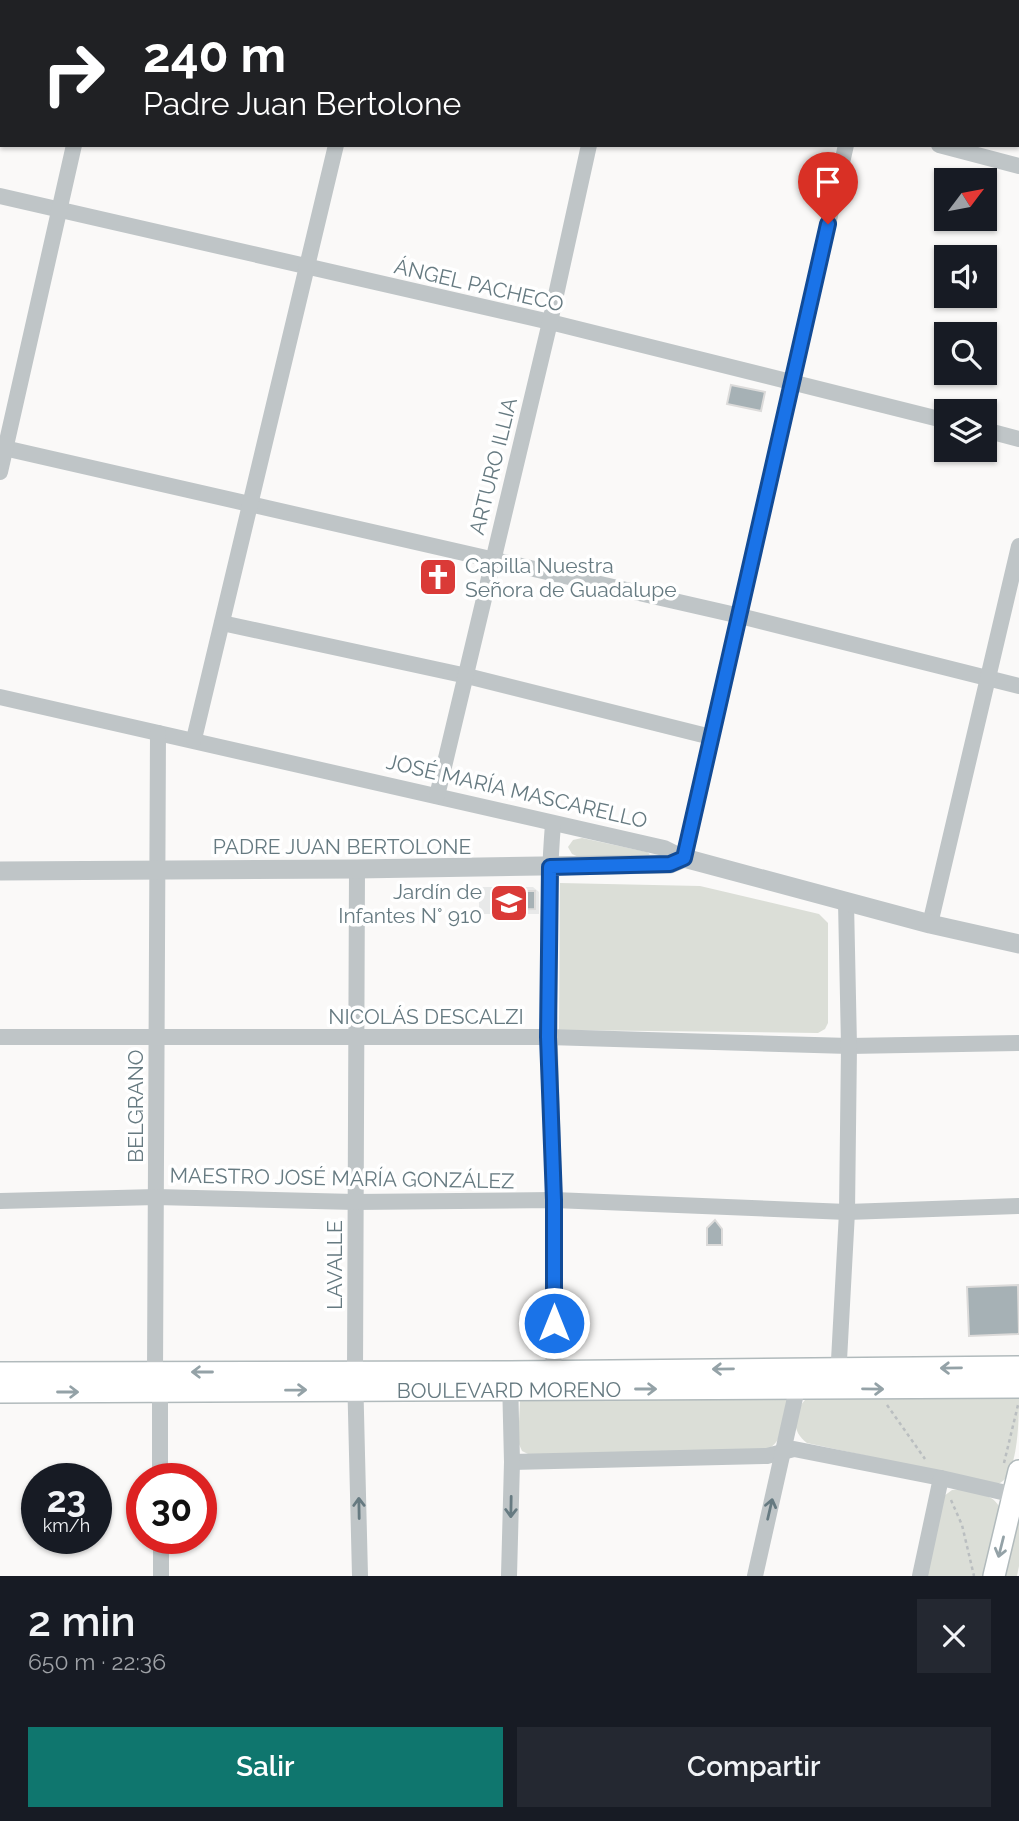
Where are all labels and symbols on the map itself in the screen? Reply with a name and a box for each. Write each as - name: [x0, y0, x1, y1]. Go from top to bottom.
- pin: [798, 152, 858, 224]
- north arrow: [934, 168, 998, 231]
- street label: ÁNGEL PACHECO: [392, 253, 566, 317]
- street label: ARTURO ILLIA: [464, 395, 522, 537]
- place label: Capilla Nuestra Señora de Guadalupe: [465, 553, 677, 602]
- church icon: Capilla Nuestra Señora de Guadalupe: [417, 556, 459, 598]
- street label: JOSÉ MARÍA MASCARELLO: [384, 749, 650, 833]
- street label: PADRE JUAN BERTOLONE: [213, 834, 471, 859]
- place label: Jardín de Infantes N° 910: [338, 879, 482, 928]
- school or university icon: Jardín de Infantes N° 910: [488, 882, 530, 924]
- street label: NICOLÁS DESCALZI: [328, 1004, 524, 1029]
- street label: BELGRANO: [123, 1049, 148, 1163]
- street label: MAESTRO JOSÉ MARÍA GONZÁLEZ: [169, 1162, 515, 1194]
- street label: LAVALLE: [322, 1220, 347, 1310]
- position arrow: [517, 1286, 591, 1360]
- one-way arrow: [940, 1361, 963, 1375]
- one-way arrow: [712, 1363, 735, 1376]
- one-way arrow: [191, 1366, 214, 1379]
- street label: BOULEVARD MORENO: [397, 1376, 621, 1403]
- one-way arrow: [634, 1382, 657, 1396]
- one-way arrow: [861, 1382, 884, 1396]
- one-way arrow: [284, 1383, 307, 1397]
- one-way arrow: [56, 1385, 79, 1399]
- speed limit sign: 30: [126, 1463, 217, 1554]
- one-way arrow: [504, 1495, 517, 1518]
- one-way arrow: [352, 1497, 366, 1520]
- one-way arrow: [764, 1498, 778, 1521]
- one-way arrow: [994, 1535, 1007, 1558]

